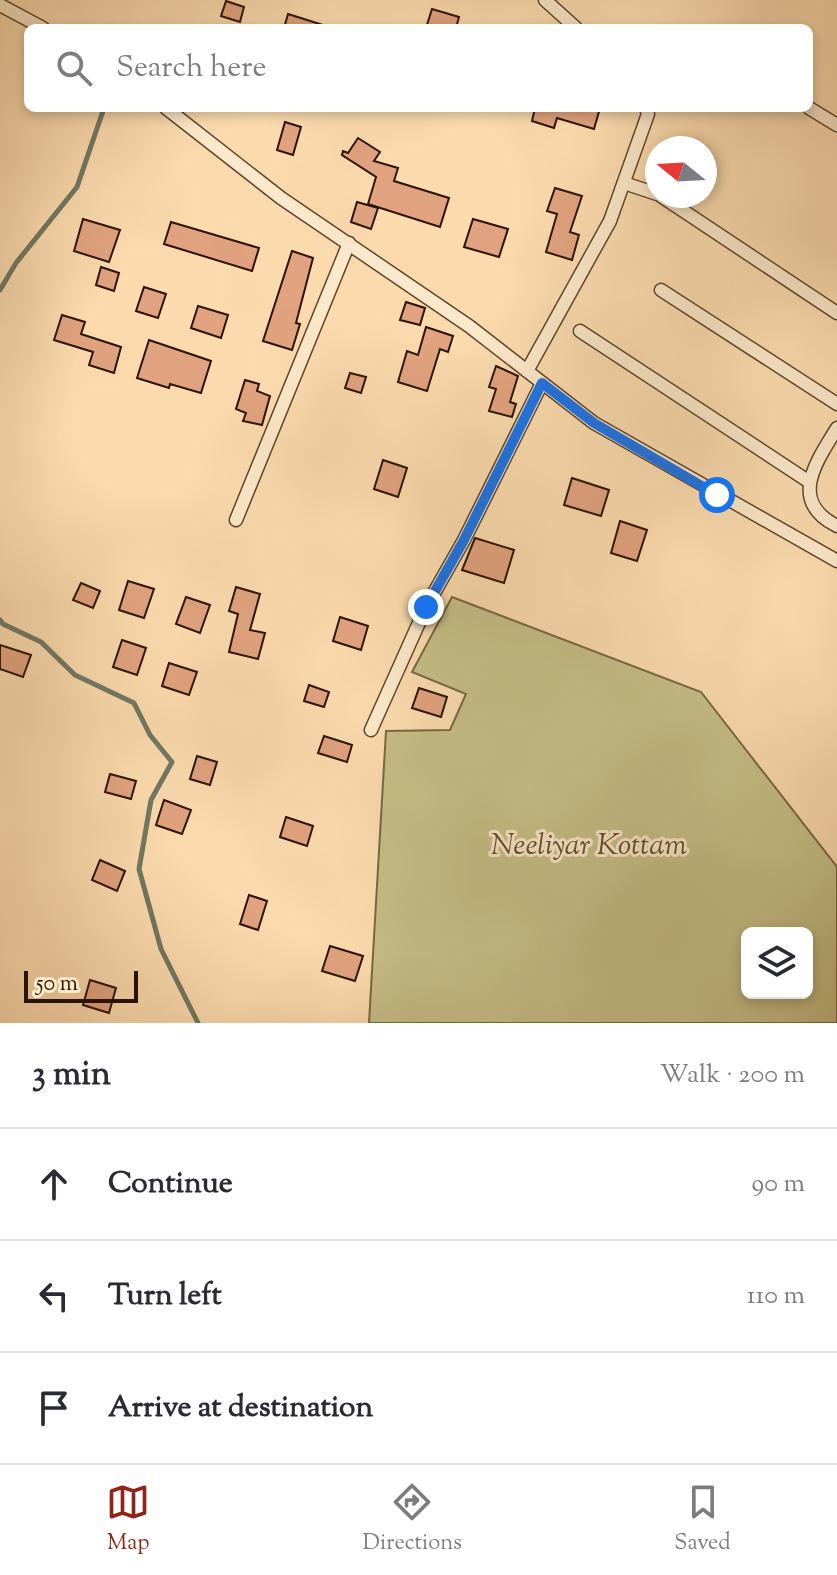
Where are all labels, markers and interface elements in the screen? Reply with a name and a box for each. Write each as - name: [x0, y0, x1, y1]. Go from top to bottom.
- search box: [24, 24, 813, 112]
- icon: search: [52, 46, 96, 90]
- text: Search here: [116, 47, 266, 90]
- north arrow: [645, 136, 717, 208]
- route start: [699, 477, 735, 513]
- route end: [408, 589, 444, 625]
- park label: Neeliyar Kottam: [491, 825, 687, 868]
- map controls: [741, 927, 813, 999]
- button: layers: [741, 927, 813, 999]
- scale bar: [24, 967, 138, 1003]
- text: 50 m: [36, 969, 78, 1001]
- text: 3 min: [32, 1051, 111, 1100]
- text: Walk · 200 m: [660, 1057, 805, 1094]
- icon: ahead: [32, 1162, 76, 1206]
- text: Continue: [108, 1163, 233, 1206]
- text: 90 m: [752, 1166, 805, 1203]
- icon: left: [32, 1274, 76, 1318]
- text: Turn left: [108, 1275, 222, 1318]
- text: 110 m: [747, 1278, 805, 1315]
- icon: arrive: [32, 1386, 76, 1430]
- text: Arrive at destination: [108, 1387, 373, 1430]
- tab: Map: [106, 1480, 150, 1560]
- tab: Directions: [363, 1480, 462, 1560]
- tab: Saved: [674, 1480, 731, 1560]

